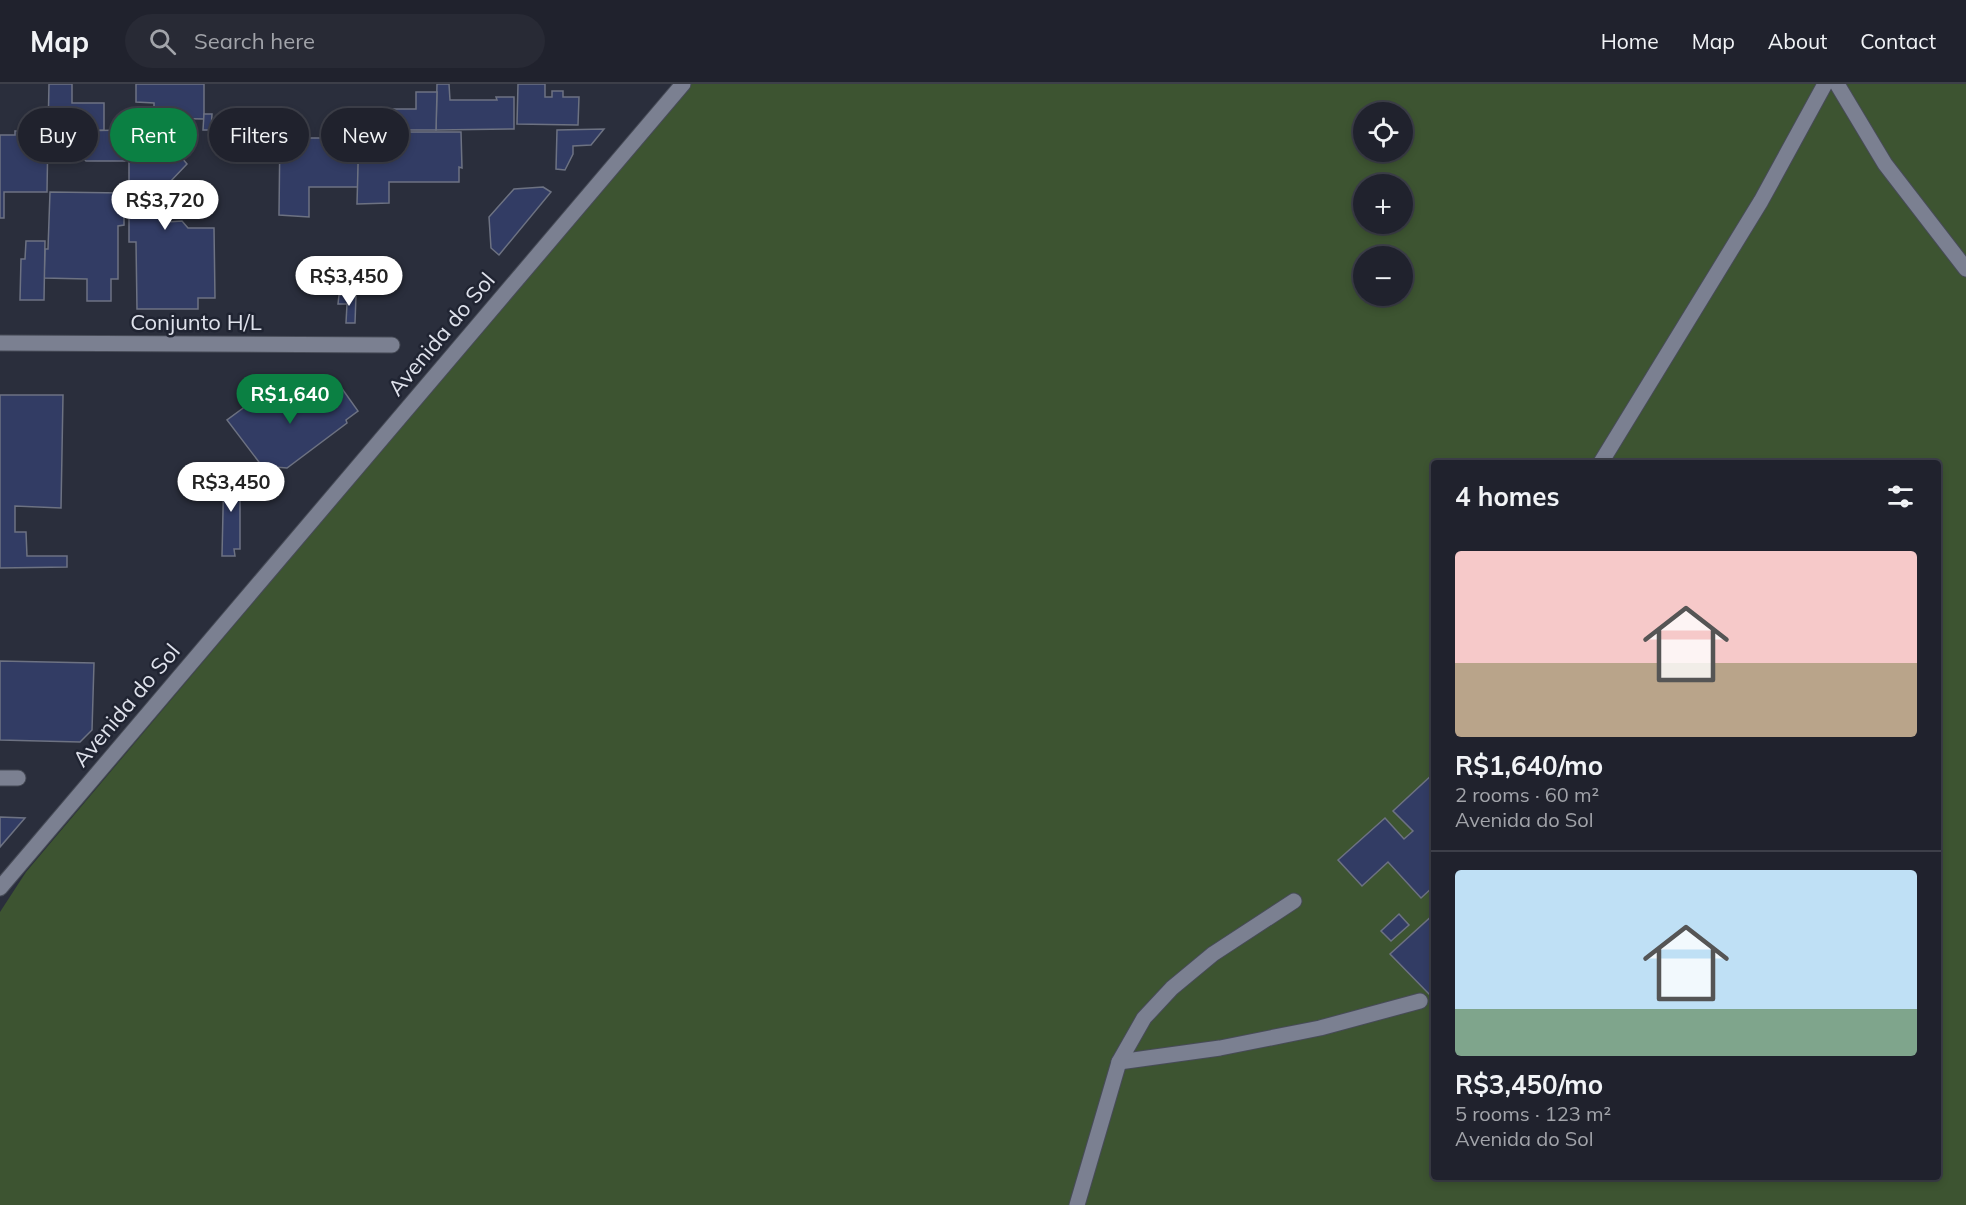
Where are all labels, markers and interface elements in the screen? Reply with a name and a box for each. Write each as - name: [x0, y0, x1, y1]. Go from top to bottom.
- search box: [125, 14, 545, 68]
- text: Map: [30, 24, 89, 59]
- icon: search: [146, 25, 179, 58]
- text: Search here: [194, 27, 315, 55]
- text: Home: [1601, 28, 1659, 54]
- text: Map: [1692, 28, 1735, 54]
- text: About: [1768, 28, 1827, 54]
- text: Contact: [1860, 28, 1936, 54]
- map controls: [1353, 102, 1413, 306]
- button: locate: [1353, 102, 1413, 162]
- chip: Buy: [18, 108, 98, 162]
- chip: Rent: [110, 108, 197, 162]
- chip: Filters: [209, 108, 309, 162]
- chip: New: [321, 108, 409, 162]
- button: +: [1353, 174, 1413, 234]
- pin: R$3,720: [110, 180, 220, 231]
- text: R$3,720: [126, 187, 205, 212]
- button: −: [1353, 246, 1413, 306]
- pin: R$3,450: [294, 256, 404, 307]
- text: R$3,450: [310, 263, 389, 288]
- street label: Avenida do Sol: [381, 267, 501, 401]
- street label: Conjunto H/L: [130, 308, 262, 336]
- pin: R$1,640: [235, 374, 345, 425]
- text: R$1,640: [251, 381, 330, 406]
- pin: R$3,450: [176, 462, 286, 513]
- text: R$3,450: [192, 469, 271, 494]
- text: 4 homes: [1455, 480, 1559, 513]
- icon: filters: [1884, 480, 1917, 513]
- icon: home: [1632, 590, 1740, 698]
- street label: Avenida do Sol: [66, 638, 186, 772]
- text: R$1,640/mo: [1455, 749, 1603, 782]
- text: 2 rooms · 60 m²: [1455, 782, 1599, 807]
- text: Avenida do Sol: [1455, 807, 1594, 832]
- icon: home: [1632, 909, 1740, 1017]
- text: R$3,450/mo: [1455, 1068, 1603, 1101]
- text: 5 rooms · 123 m²: [1455, 1101, 1611, 1126]
- text: Avenida do Sol: [1455, 1126, 1594, 1151]

